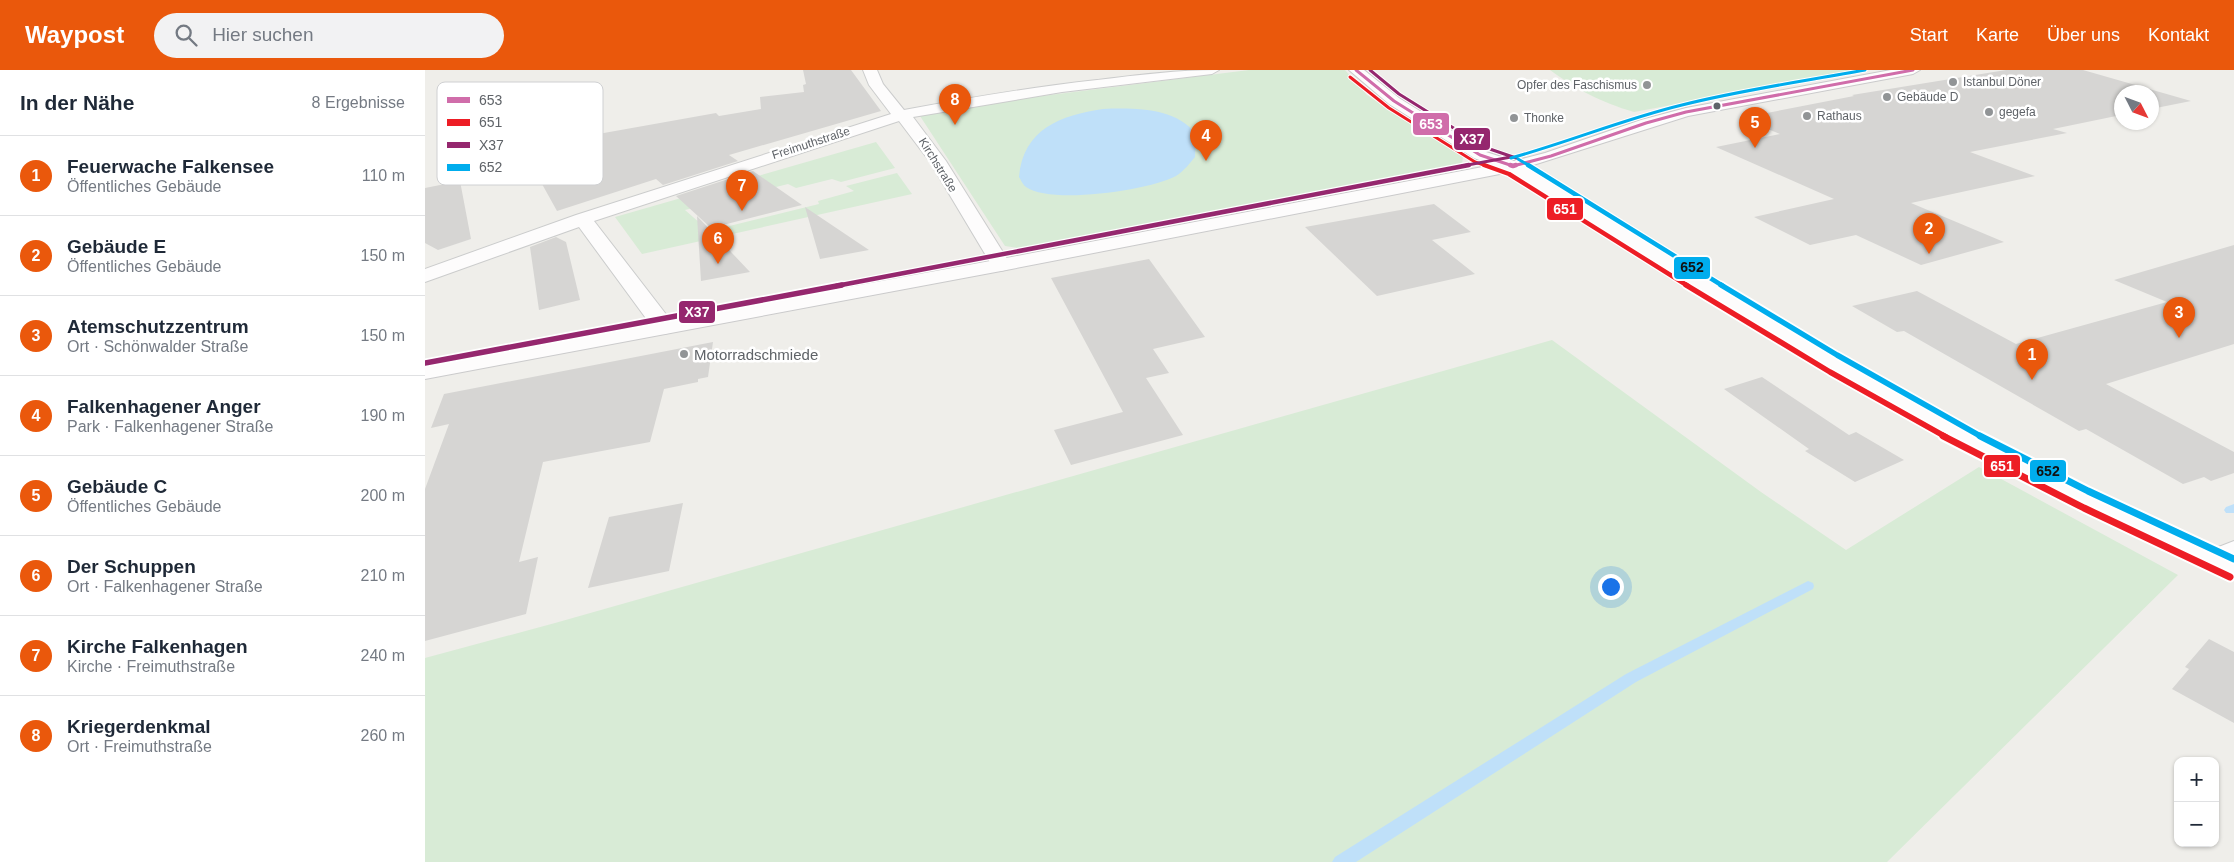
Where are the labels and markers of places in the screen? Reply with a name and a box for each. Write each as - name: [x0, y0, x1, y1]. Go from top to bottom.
- place label: Istanbul Döner: [1963, 75, 2041, 89]
- marker: Istanbul Döner: [1947, 76, 1959, 88]
- place label: Opfer des Faschismus: [1517, 78, 1637, 92]
- marker: Opfer des Faschismus: [1641, 79, 1653, 91]
- pin: 8: [939, 84, 971, 125]
- place label: Gebäude D: [1897, 90, 1959, 104]
- marker: Gebäude D: [1881, 91, 1893, 103]
- unlabelled marker: [1712, 101, 1722, 111]
- place label: gegefa: [1999, 105, 2036, 119]
- marker: gegefa: [1983, 106, 1995, 118]
- pin: 5: [1739, 107, 1771, 148]
- place label: Rathaus: [1817, 109, 1862, 123]
- marker: Rathaus: [1801, 110, 1813, 122]
- place label: Thonke: [1524, 111, 1564, 125]
- marker: Thonke: [1508, 112, 1520, 124]
- pin: 4: [1190, 120, 1222, 161]
- pin: 7: [726, 170, 758, 211]
- pin: 2: [1913, 213, 1945, 254]
- pin: 6: [702, 223, 734, 264]
- pin: 3: [2163, 297, 2195, 338]
- pin: 1: [2016, 339, 2048, 380]
- place label: Motorradschmiede: [694, 346, 818, 363]
- marker: Motorradschmiede: [678, 348, 690, 360]

